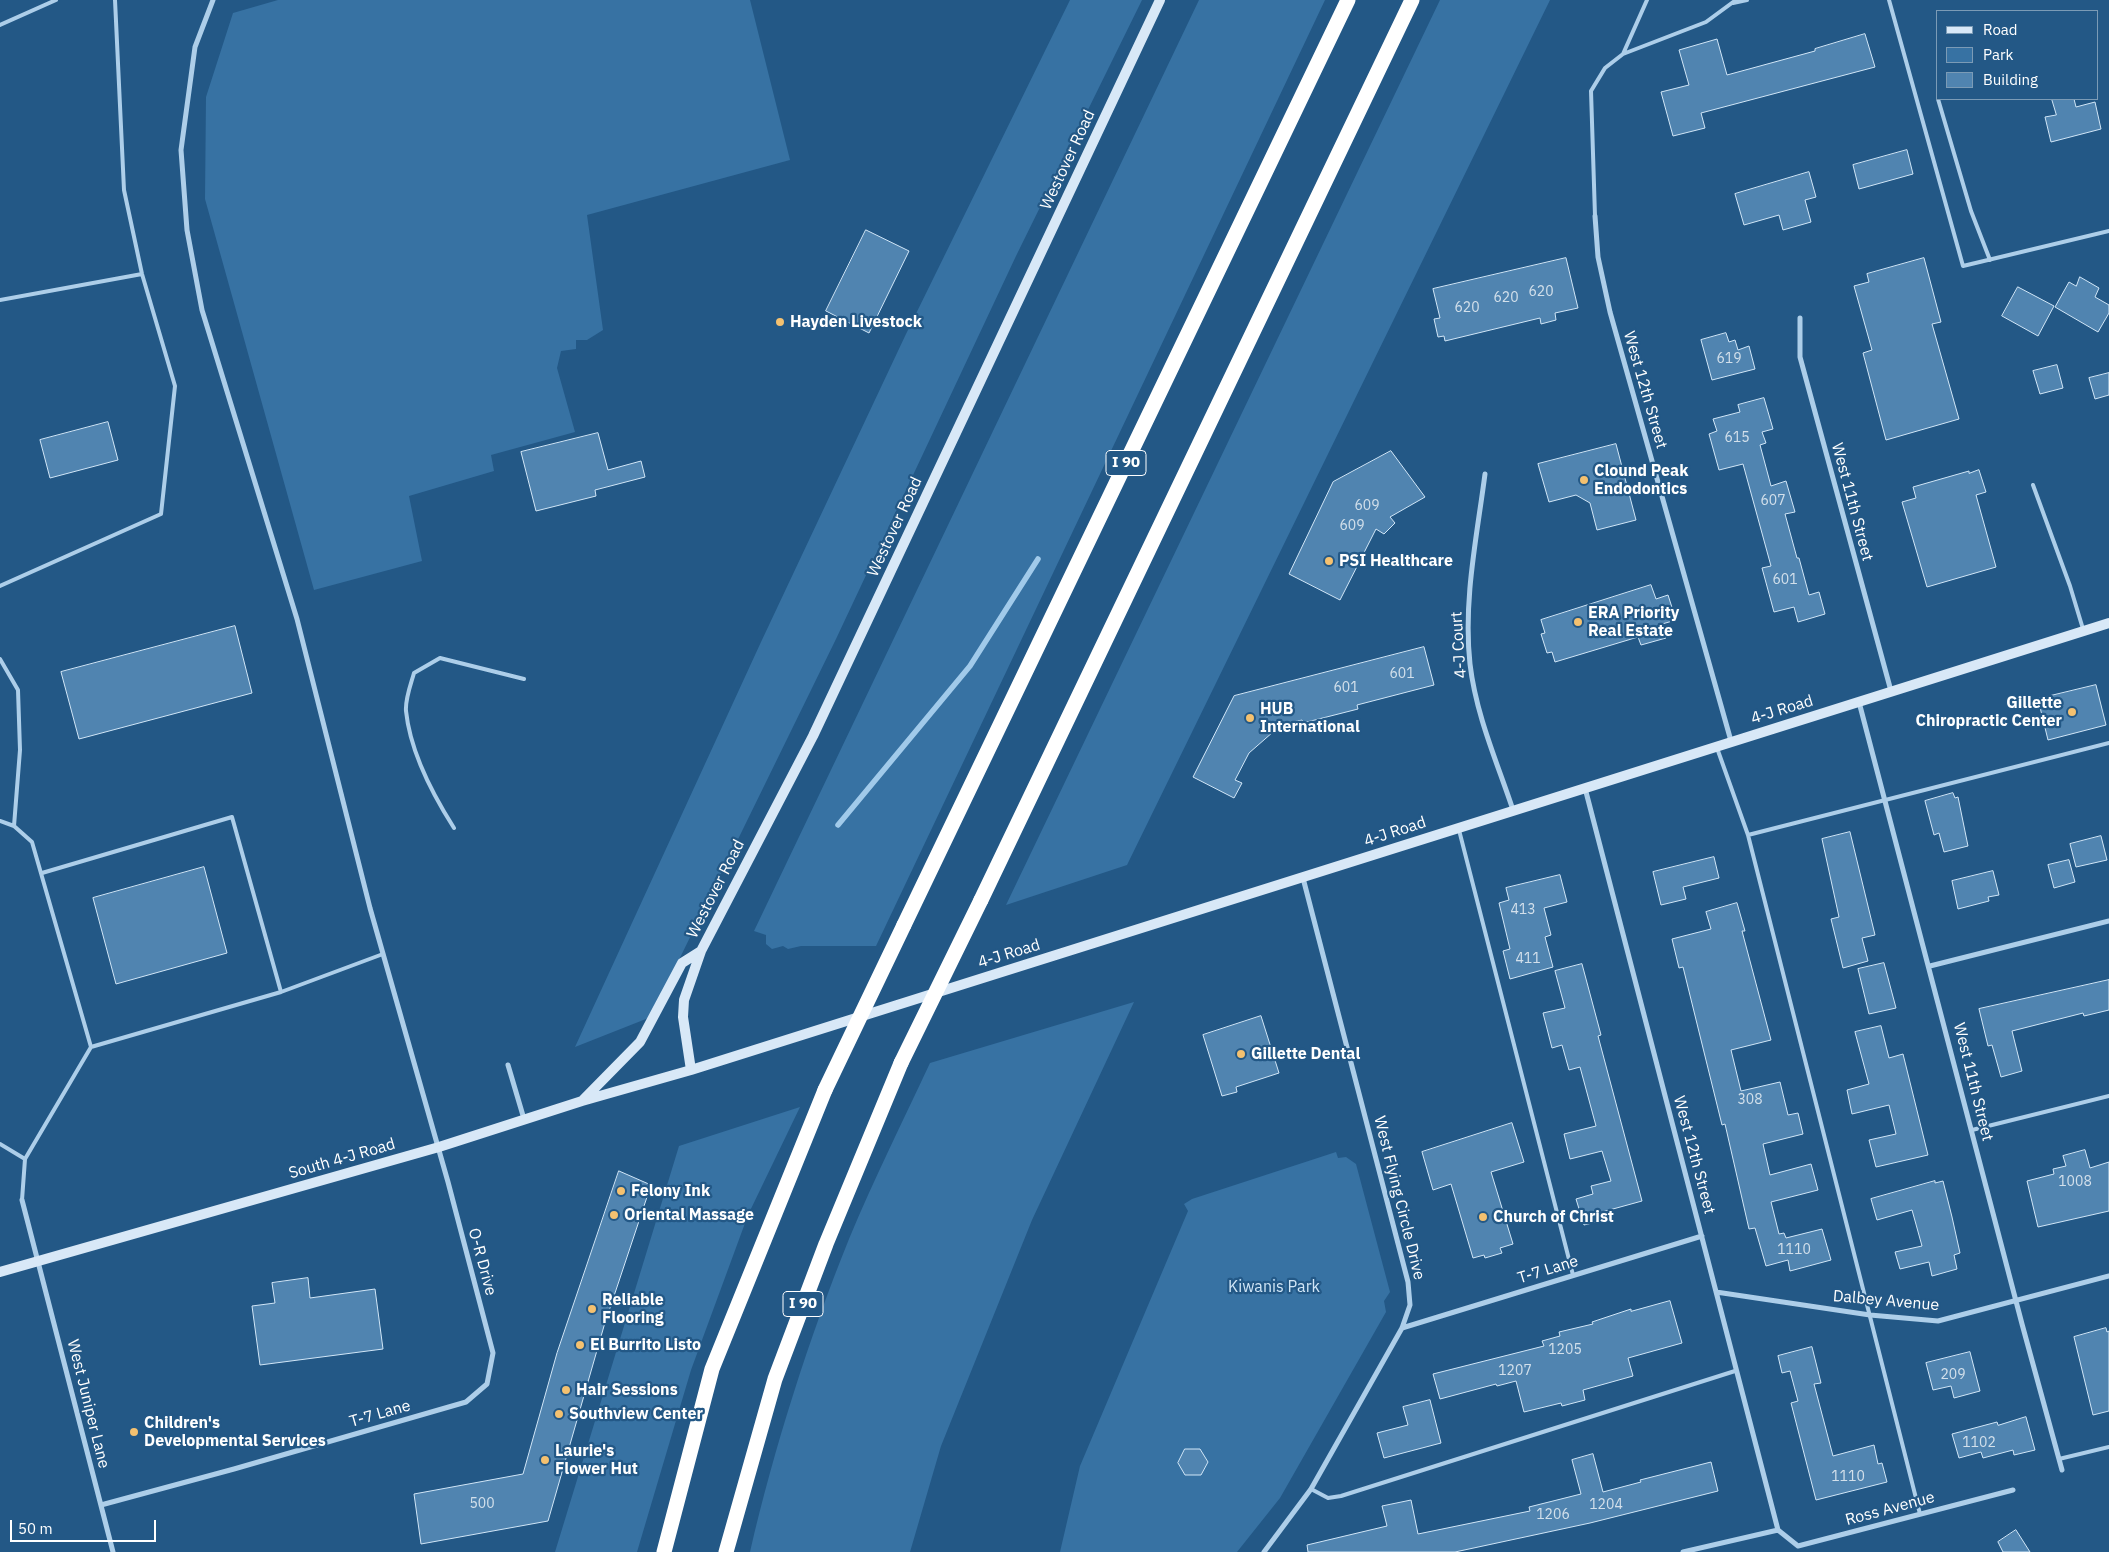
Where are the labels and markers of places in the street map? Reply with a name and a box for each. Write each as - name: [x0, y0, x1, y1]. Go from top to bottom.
- place label: Hayden Livestock: [790, 312, 922, 332]
- marker: Hayden Livestock: [774, 316, 786, 328]
- place label: Clound Peak Endodontics: [1594, 461, 1688, 499]
- marker: Clound Peak Endodontics: [1578, 474, 1590, 486]
- place label: PSI Healthcare: [1339, 551, 1453, 571]
- marker: PSI Healthcare: [1323, 555, 1335, 567]
- place label: ERA Priority Real Estate: [1588, 603, 1679, 641]
- marker: ERA Priority Real Estate: [1572, 616, 1584, 628]
- place label: Gillette Chiropractic Center: [1916, 693, 2062, 731]
- place label: HUB International: [1260, 699, 1360, 737]
- marker: Gillette Chiropractic Center: [2066, 706, 2078, 718]
- marker: HUB International: [1244, 712, 1256, 724]
- place label: Gillette Dental: [1251, 1044, 1360, 1064]
- marker: Gillette Dental: [1235, 1048, 1247, 1060]
- place label: Felony Ink: [631, 1181, 710, 1201]
- marker: Felony Ink: [615, 1185, 627, 1197]
- place label: Oriental Massage: [624, 1205, 754, 1225]
- place label: Church of Christ: [1493, 1207, 1614, 1227]
- marker: Oriental Massage: [608, 1209, 620, 1221]
- marker: Church of Christ: [1477, 1211, 1489, 1223]
- place label: Reliable Flooring: [602, 1290, 664, 1328]
- marker: Reliable Flooring: [586, 1303, 598, 1315]
- place label: El Burrito Listo: [590, 1335, 701, 1355]
- marker: El Burrito Listo: [574, 1339, 586, 1351]
- place label: Hair Sessions: [576, 1380, 678, 1400]
- marker: Hair Sessions: [560, 1384, 572, 1396]
- place label: Southview Center: [569, 1404, 703, 1424]
- marker: Southview Center: [553, 1408, 565, 1420]
- place label: Children's Developmental Services: [144, 1413, 326, 1451]
- marker: Children's Developmental Services: [128, 1426, 140, 1438]
- place label: Laurie's Flower Hut: [555, 1441, 638, 1479]
- marker: Laurie's Flower Hut: [539, 1454, 551, 1466]

